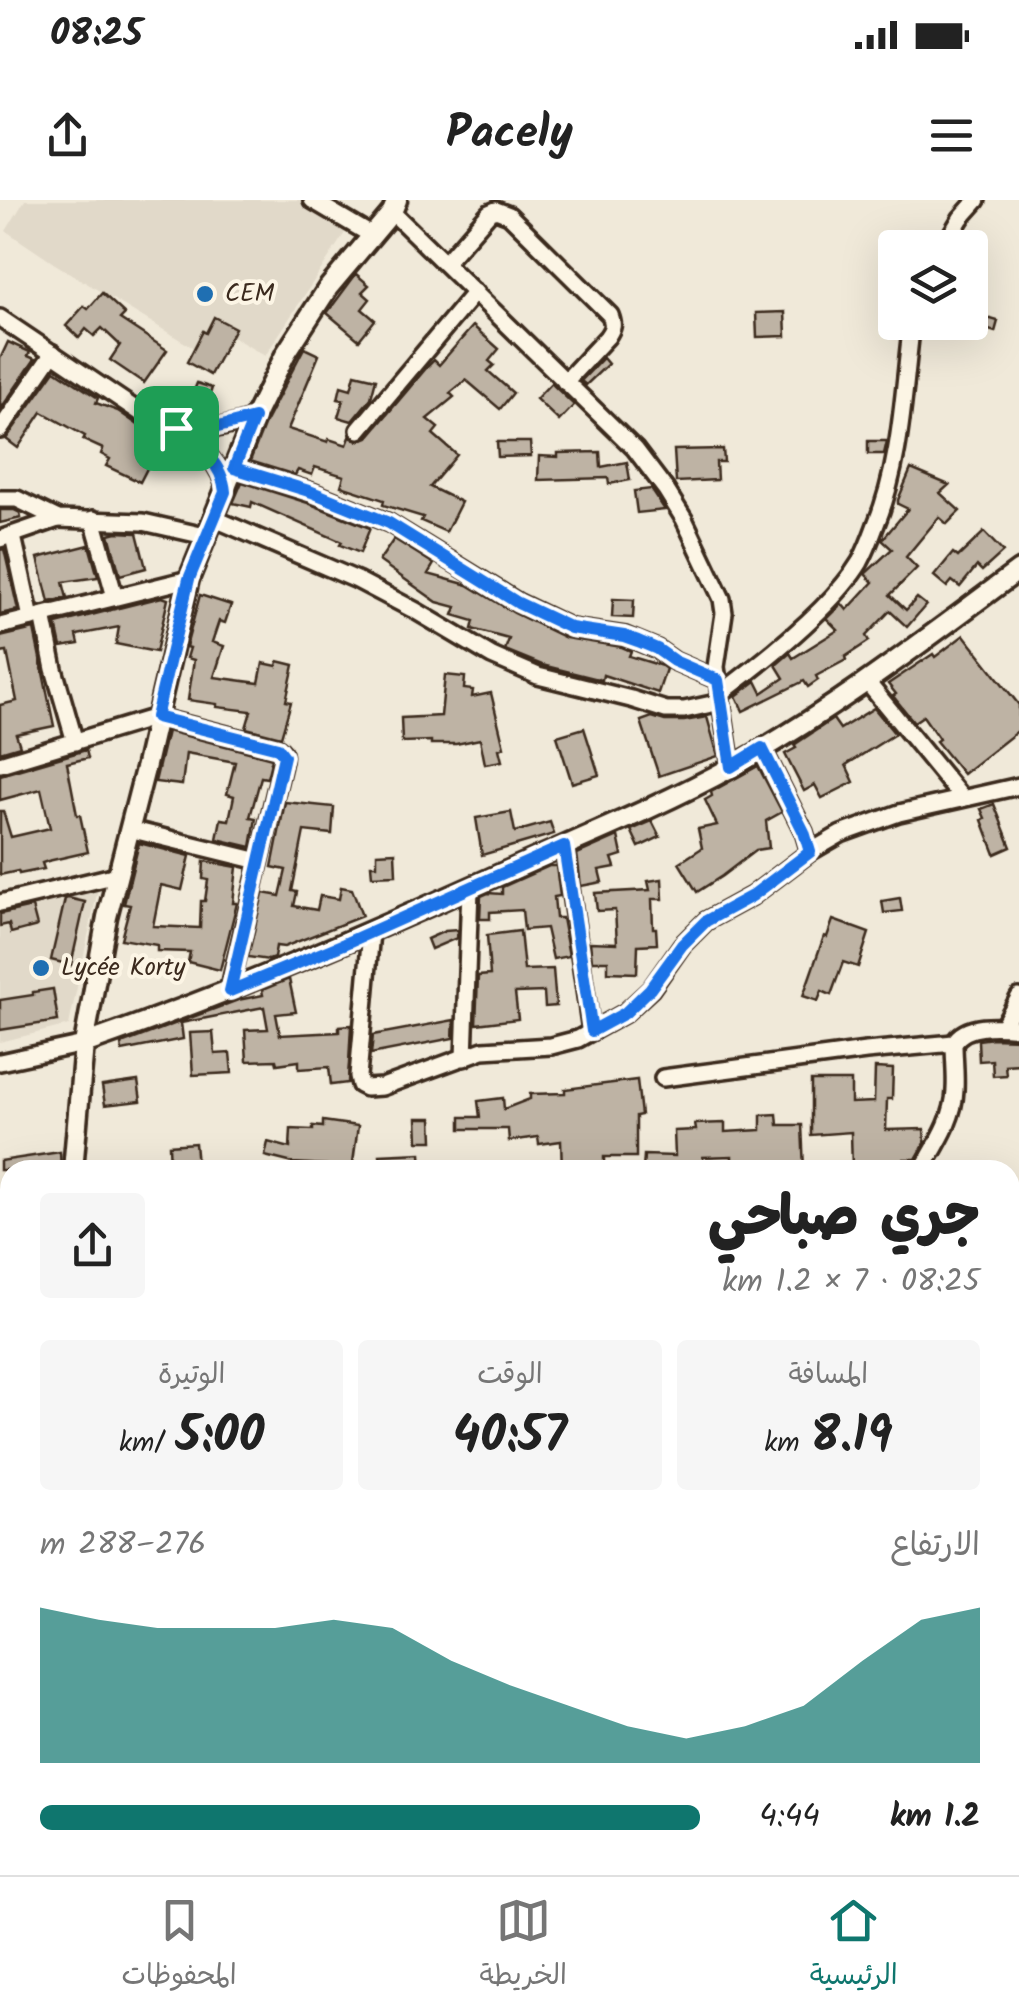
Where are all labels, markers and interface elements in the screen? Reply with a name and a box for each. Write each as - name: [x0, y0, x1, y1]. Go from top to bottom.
- text: 08:25: [50, 5, 143, 65]
- text: Pacely: [446, 99, 573, 171]
- icon: share: [40, 108, 95, 163]
- icon: menu: [924, 108, 979, 163]
- map controls: [878, 230, 988, 340]
- button: layers: [878, 230, 988, 340]
- place label: CEM: [225, 274, 275, 314]
- marker: CEM: [194, 283, 216, 305]
- pin: [134, 386, 219, 471]
- icon: arrive: [149, 401, 204, 456]
- place label: Lycée Korty: [61, 948, 186, 988]
- marker: Lycée Korty: [30, 957, 52, 979]
- text: جري صباحي: [708, 1176, 980, 1263]
- button: share: [40, 1193, 145, 1298]
- text: 08:25 · 7 × 1.2 km: [722, 1257, 980, 1308]
- text: الوتيرة: [158, 1353, 225, 1398]
- text: الوقت: [477, 1353, 543, 1398]
- text: المسافة: [788, 1353, 868, 1398]
- text: 5:00: [176, 1398, 264, 1478]
- text: 40:57: [453, 1398, 567, 1478]
- text: 8.19: [811, 1398, 893, 1478]
- text: /km: [119, 1421, 176, 1466]
- text: km: [764, 1421, 811, 1466]
- text: 276–288 m: [40, 1520, 206, 1571]
- text: الارتفاع: [890, 1521, 980, 1572]
- text: 4:44: [759, 1792, 820, 1843]
- text: 1.2 km: [890, 1792, 980, 1843]
- tab: المحفوظات: [121, 1893, 237, 1999]
- tab: الخريطة: [480, 1893, 567, 1999]
- tab: الرئيسية: [810, 1893, 898, 1999]

